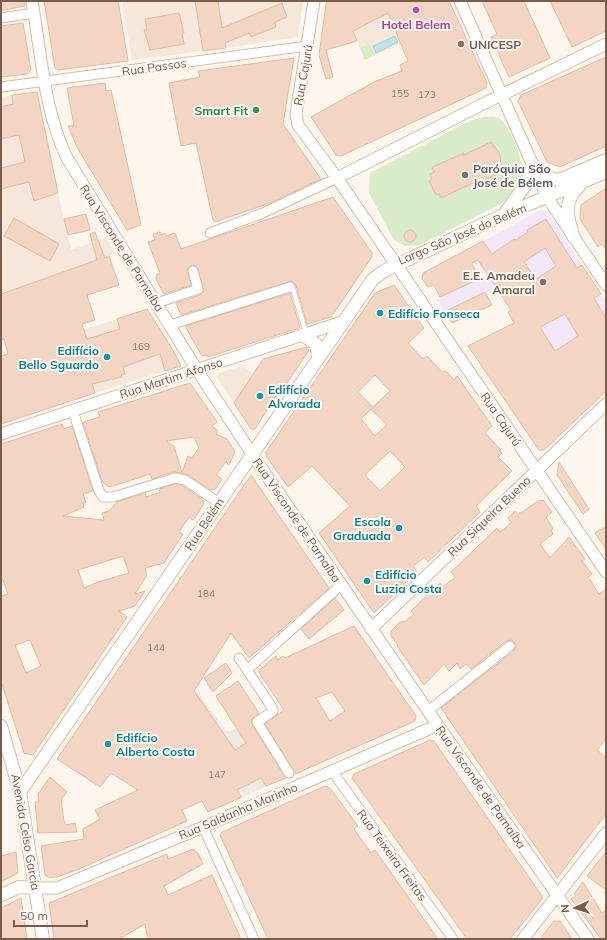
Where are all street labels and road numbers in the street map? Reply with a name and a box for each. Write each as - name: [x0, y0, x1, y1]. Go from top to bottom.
- street label: Rua Cajurú: [290, 43, 316, 107]
- street label: Rua Passos: [121, 55, 187, 79]
- street label: Rua Visconde de Parnaíba: [77, 182, 167, 314]
- street label: Largo São José do Belém: [396, 200, 528, 268]
- street label: Rua Martim Afonso: [117, 354, 225, 402]
- street label: Rua Cajurú: [477, 389, 525, 449]
- street label: Rua Visconde de Parnaíba: [250, 455, 344, 585]
- street label: Rua Siqueira Bueno: [444, 472, 534, 559]
- street label: Rua Belém: [181, 495, 227, 553]
- street label: Rua Visconde de Parnaíba: [433, 723, 529, 851]
- street label: Avenida Celso Garcia: [8, 773, 44, 891]
- street label: Rua Saldanha Marinho: [176, 779, 300, 843]
- street label: Rua Teixeira Freitas: [354, 806, 430, 904]

